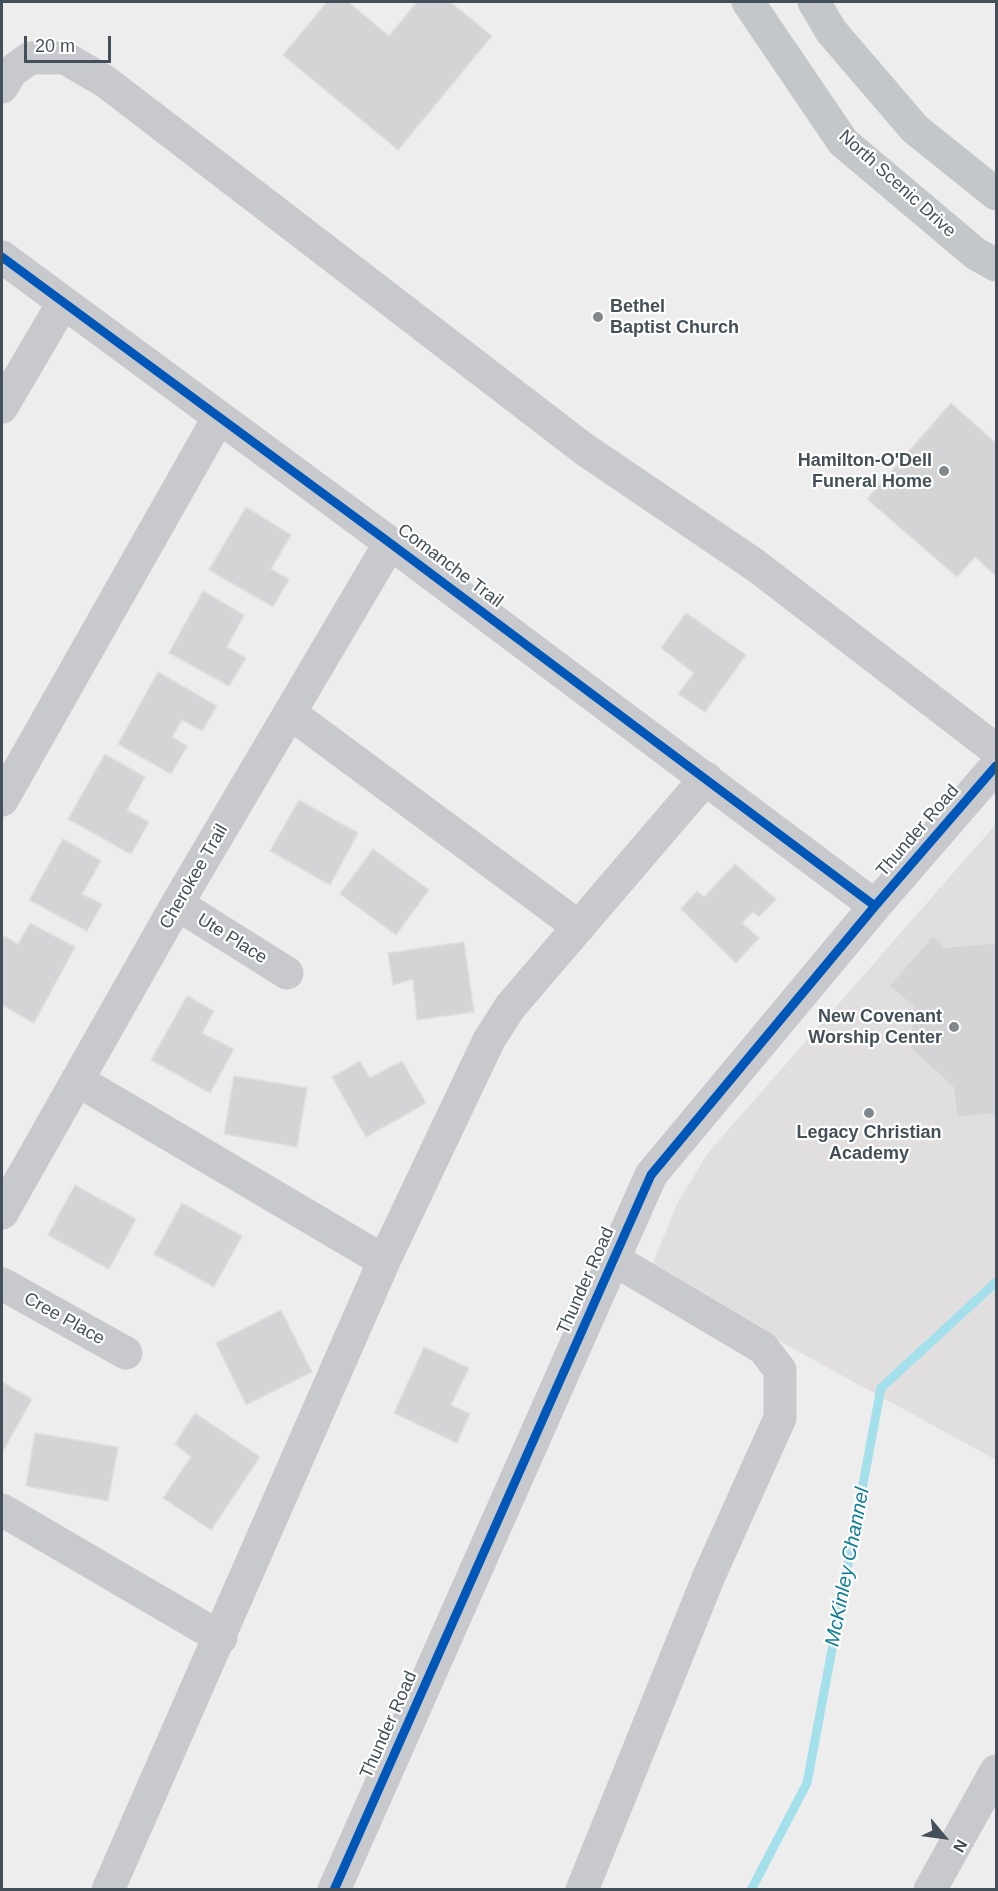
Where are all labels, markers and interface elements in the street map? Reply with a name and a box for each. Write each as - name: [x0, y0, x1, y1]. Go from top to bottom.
- scale bar: [27, 24, 114, 62]
- text: 20 m: [35, 36, 75, 56]
- street label: North Scenic Drive: [834, 126, 960, 242]
- place label: Bethel Baptist Church: [610, 296, 739, 338]
- marker: Bethel Baptist Church: [591, 310, 605, 324]
- place label: Hamilton-O'Dell Funeral Home: [798, 450, 932, 492]
- marker: Hamilton-O'Dell Funeral Home: [937, 464, 951, 478]
- street label: Comanche Trail: [393, 519, 507, 613]
- street label: Thunder Road: [872, 780, 964, 882]
- street label: Cherokee Trail: [155, 821, 233, 933]
- street label: Ute Place: [193, 909, 271, 969]
- place label: New Covenant Worship Center: [808, 1006, 942, 1048]
- marker: New Covenant Worship Center: [947, 1020, 961, 1034]
- marker: Legacy Christian Academy: [862, 1106, 876, 1120]
- place label: Legacy Christian Academy: [796, 1122, 942, 1164]
- street label: Thunder Road: [553, 1224, 619, 1338]
- street label: Cree Place: [20, 1288, 108, 1350]
- water label: McKinley Channel: [821, 1486, 875, 1648]
- street label: Thunder Road: [356, 1668, 422, 1782]
- north arrow: [914, 1807, 974, 1867]
- text: N: [950, 1837, 970, 1855]

